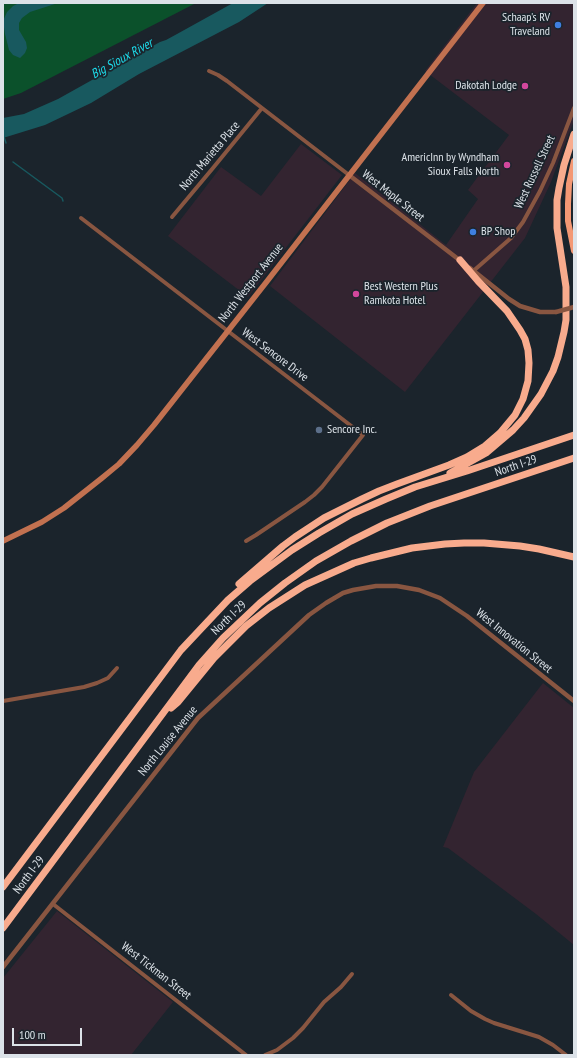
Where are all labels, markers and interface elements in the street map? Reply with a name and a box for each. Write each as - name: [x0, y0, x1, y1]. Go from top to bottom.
- place label: Schaap's RV Traveland: [502, 11, 550, 39]
- marker: Schaap's RV Traveland: [553, 20, 563, 30]
- water label: Big Sioux River: [88, 36, 156, 82]
- place label: Dakotah Lodge: [455, 79, 517, 93]
- marker: Dakotah Lodge: [520, 81, 530, 91]
- street label: North Marietta Place: [177, 119, 243, 193]
- street label: West Russell Street: [512, 133, 558, 211]
- place label: AmericInn by Wyndham Sioux Falls North: [402, 151, 499, 179]
- marker: AmericInn by Wyndham Sioux Falls North: [502, 160, 512, 170]
- street label: West Maple Street: [359, 167, 427, 225]
- place label: BP Shop: [481, 225, 515, 239]
- marker: BP Shop: [468, 227, 478, 237]
- street label: North Westport Avenue: [216, 241, 286, 325]
- place label: Best Western Plus Ramkota Hotel: [364, 280, 438, 308]
- marker: Best Western Plus Ramkota Hotel: [351, 289, 361, 299]
- street label: West Sencore Drive: [239, 325, 311, 385]
- place label: Sencore Inc.: [327, 423, 377, 437]
- marker: Sencore Inc.: [314, 425, 324, 435]
- street label: North I-29: [493, 452, 539, 480]
- street label: North I-29: [208, 598, 250, 638]
- street label: West Innovation Street: [473, 606, 555, 676]
- street label: North Louise Avenue: [135, 703, 201, 779]
- street label: North I-29: [10, 853, 48, 897]
- street label: West Tickman Street: [118, 939, 194, 1003]
- scale bar: [14, 1020, 84, 1046]
- text: 100 m: [19, 1027, 46, 1042]

